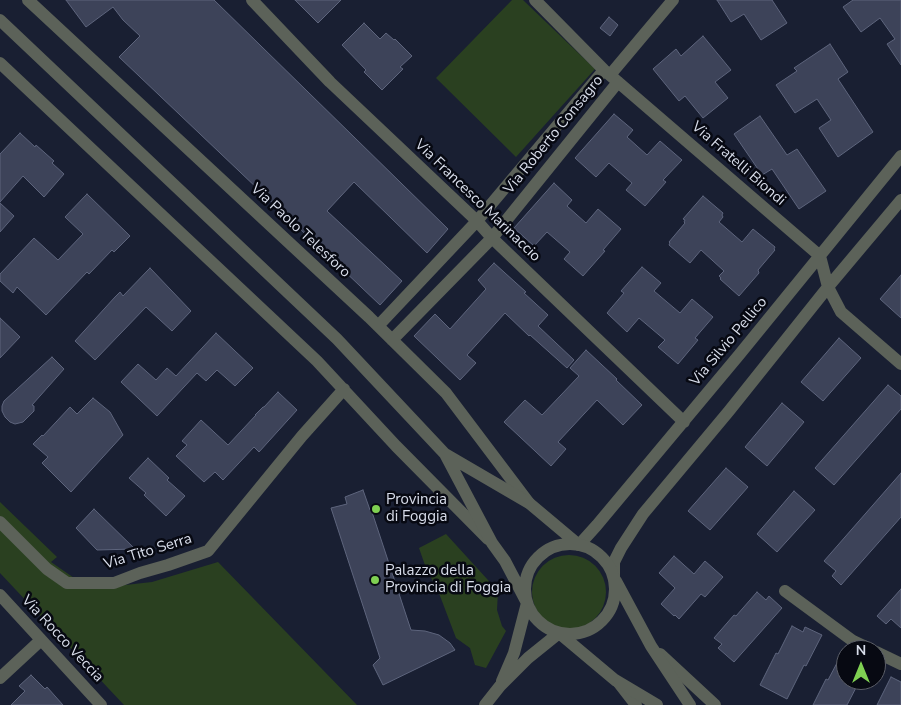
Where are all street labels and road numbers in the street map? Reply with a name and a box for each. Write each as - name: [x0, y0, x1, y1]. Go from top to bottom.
- street label: Via Roberto Consagro: [501, 72, 607, 198]
- street label: Via Fratelli Biondi: [687, 118, 789, 210]
- street label: Via Francesco Marinaccio: [410, 136, 544, 266]
- street label: Via Paolo Telesforo: [246, 180, 354, 282]
- street label: Via Silvio Pellico: [687, 294, 771, 390]
- street label: Via Tito Serra: [102, 530, 194, 574]
- street label: Via Rocco Veccia: [17, 592, 107, 686]

